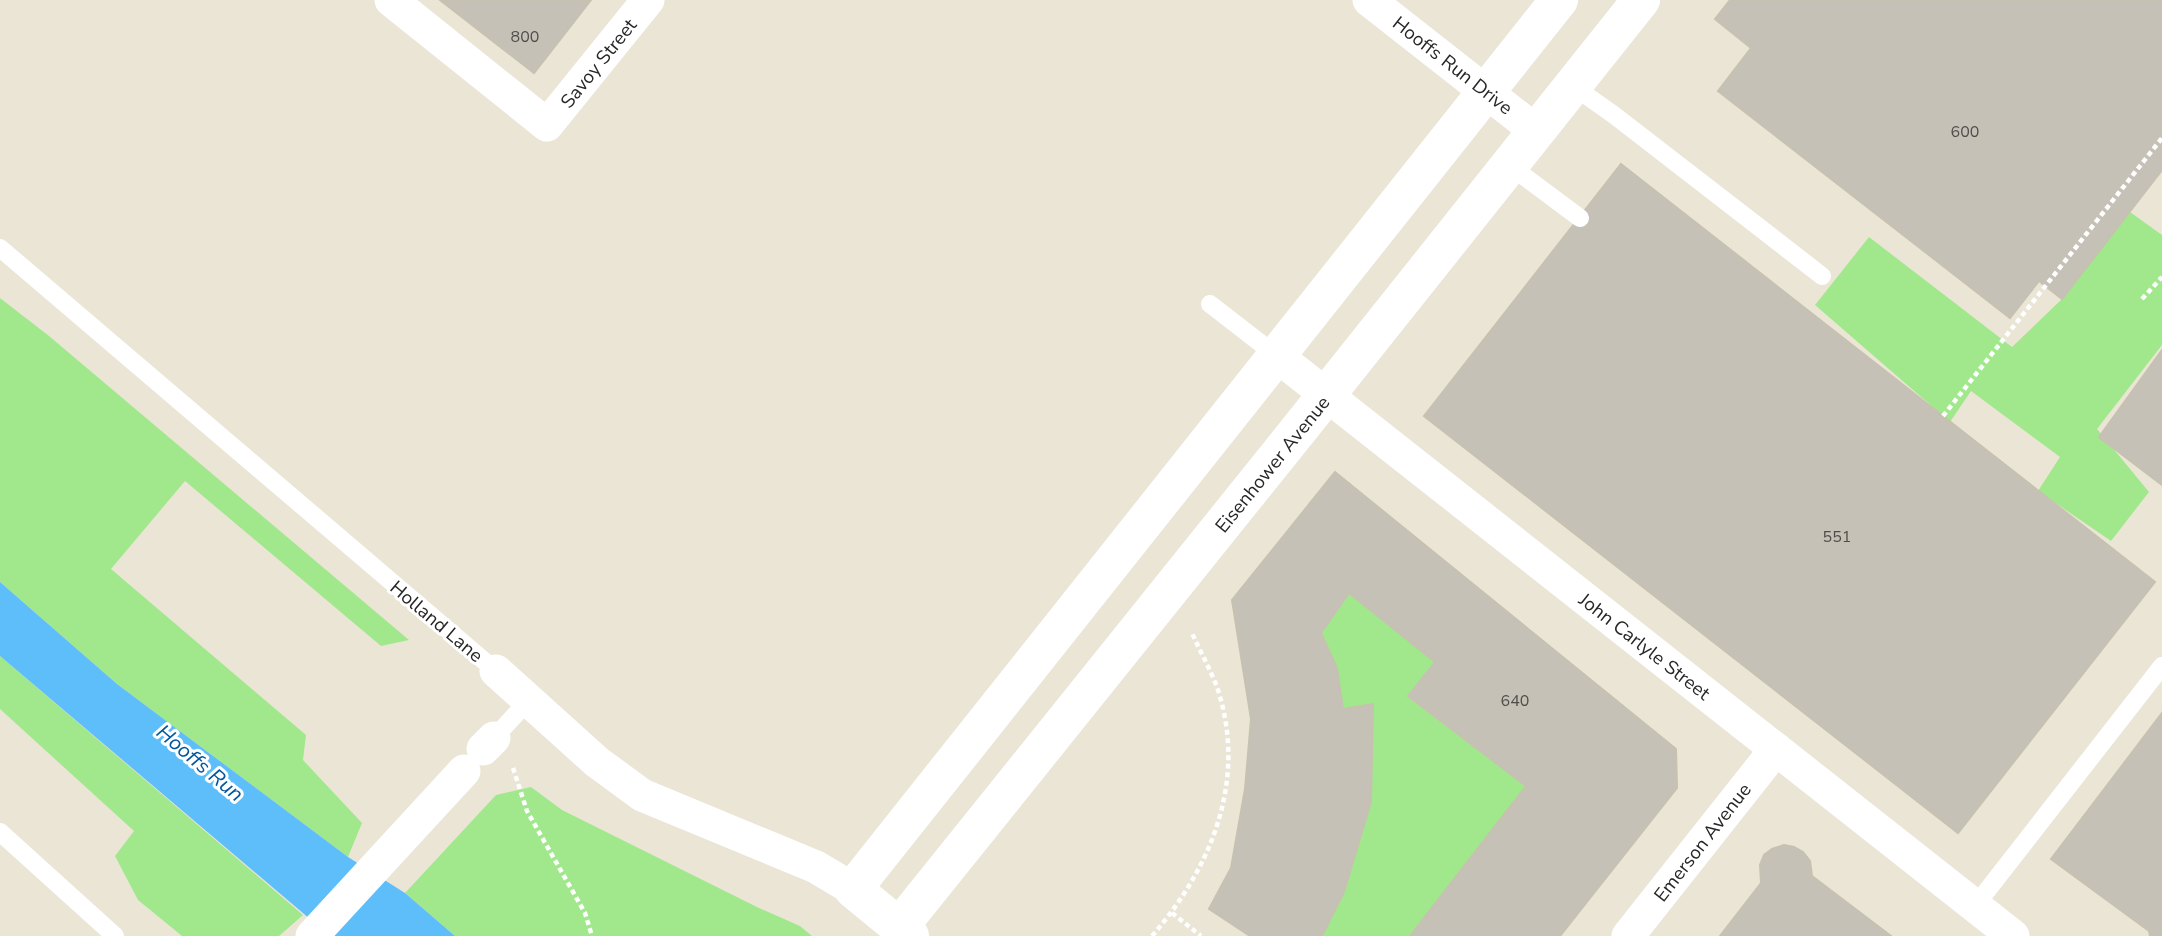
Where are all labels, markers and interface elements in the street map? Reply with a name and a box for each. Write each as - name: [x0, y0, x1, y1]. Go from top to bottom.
- street label: Hooffs Run Drive: [1387, 11, 1518, 121]
- street label: Savoy Street: [555, 13, 643, 114]
- house number: 800: [511, 26, 539, 48]
- house number: 600: [1951, 121, 1979, 143]
- street label: Eisenhower Avenue: [1209, 391, 1336, 538]
- house number: 551: [1823, 526, 1851, 548]
- street label: Holland Lane: [384, 575, 489, 668]
- street label: John Carlyle Street: [1573, 587, 1716, 707]
- house number: 640: [1501, 690, 1529, 712]
- water label: Hooffs Run: [150, 718, 250, 808]
- street label: Emerson Avenue: [1648, 778, 1757, 907]

